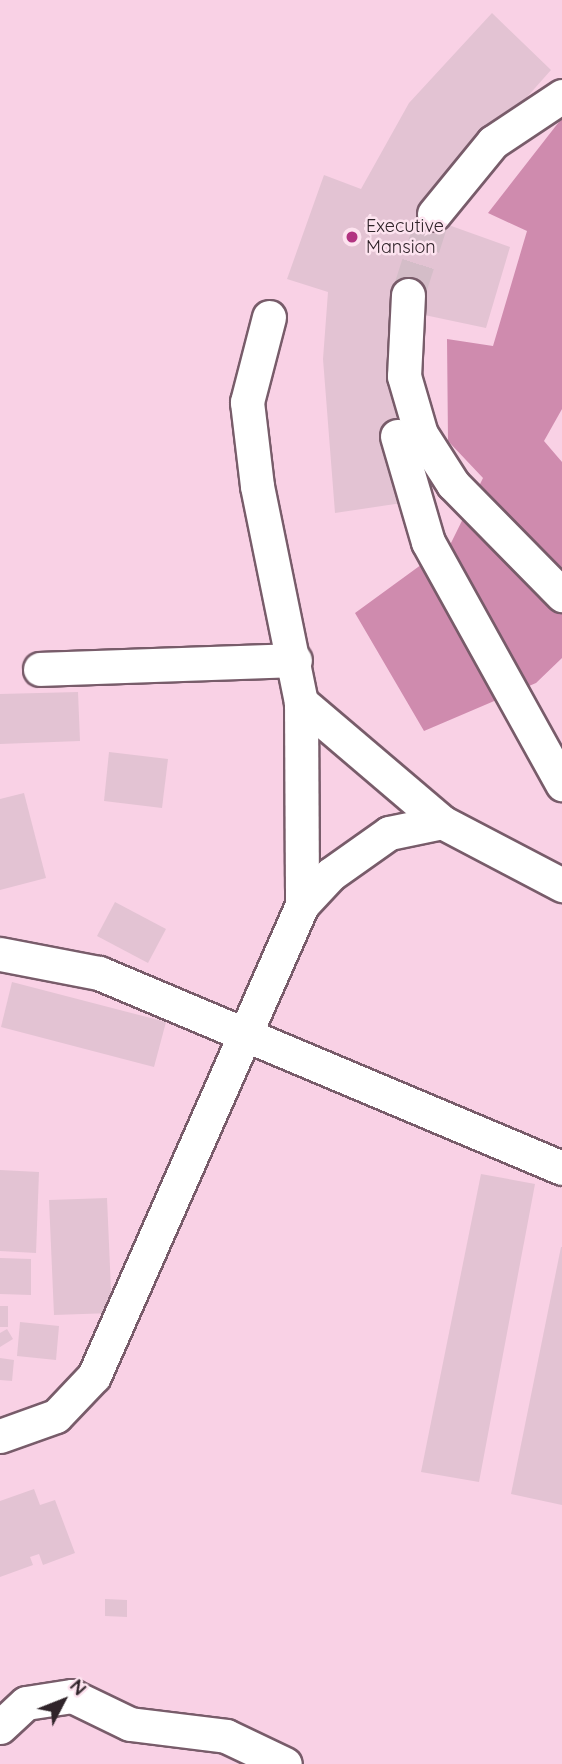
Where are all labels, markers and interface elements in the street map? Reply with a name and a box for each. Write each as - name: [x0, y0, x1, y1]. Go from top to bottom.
- place label: Executive Mansion: [366, 216, 444, 258]
- marker: Executive Mansion: [344, 229, 360, 245]
- north arrow: [28, 1666, 98, 1736]
- text: N: [65, 1674, 92, 1700]

